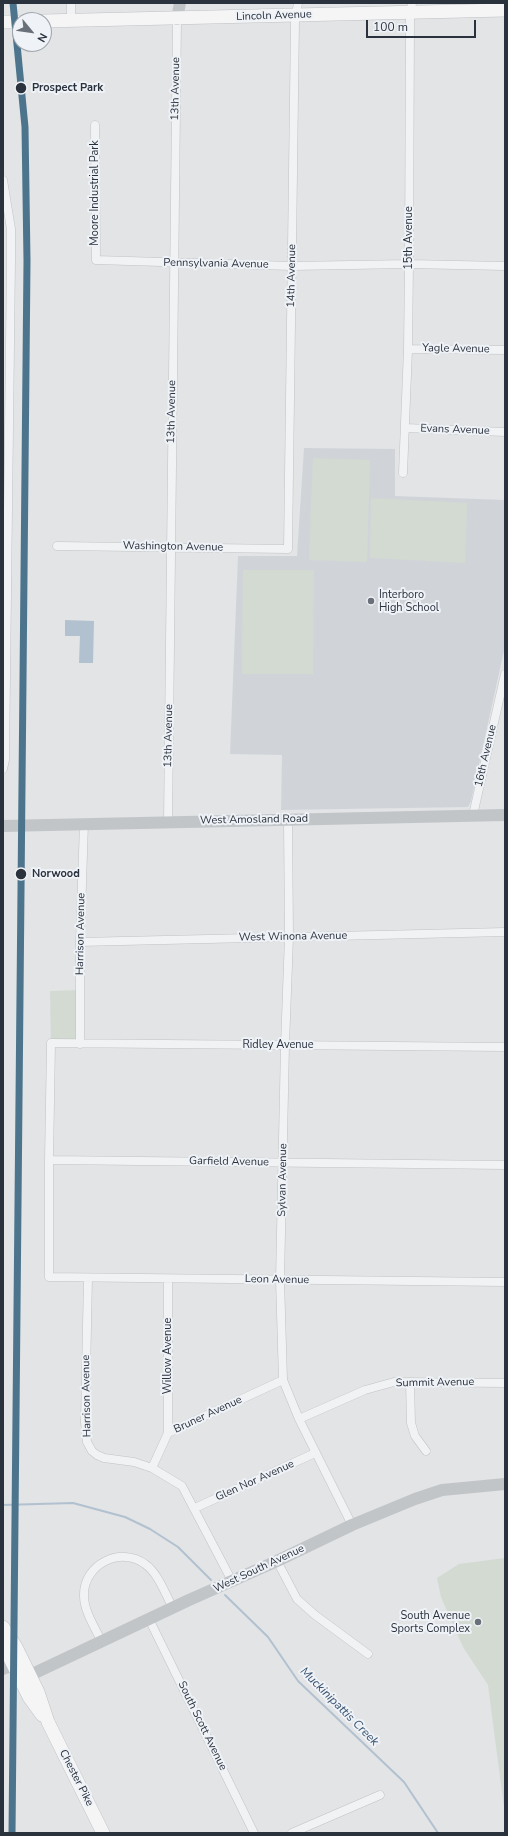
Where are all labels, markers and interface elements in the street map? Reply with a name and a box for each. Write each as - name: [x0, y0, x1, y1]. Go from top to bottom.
- street label: Lincoln Avenue: [236, 8, 312, 24]
- north arrow: [12, 12, 52, 52]
- scale bar: [368, 12, 478, 38]
- text: 100 m: [373, 19, 408, 35]
- text: N: [34, 30, 51, 45]
- street label: 13th Avenue: [169, 57, 183, 121]
- marker: Prospect Park: [14, 81, 28, 95]
- place label: Prospect Park: [32, 81, 103, 95]
- street label: Moore Industrial Park: [88, 140, 102, 246]
- street label: 15th Avenue: [402, 206, 416, 270]
- street label: 14th Avenue: [285, 244, 299, 308]
- street label: Pennsylvania Avenue: [163, 256, 269, 272]
- street label: Yagle Avenue: [422, 342, 490, 356]
- street label: 13th Avenue: [165, 380, 179, 444]
- street label: Evans Avenue: [420, 422, 490, 438]
- street label: Washington Avenue: [123, 540, 223, 554]
- place label: Interboro High School: [379, 588, 439, 614]
- marker: Interboro High School: [366, 596, 376, 606]
- street label: 13th Avenue: [162, 704, 176, 768]
- street label: 16th Avenue: [472, 724, 500, 788]
- street label: West Amosland Road: [200, 812, 308, 828]
- marker: Norwood: [14, 867, 28, 881]
- place label: Norwood: [32, 867, 80, 881]
- street label: Harrison Avenue: [74, 893, 88, 975]
- street label: West Winona Avenue: [239, 929, 347, 945]
- street label: Ridley Avenue: [242, 1038, 314, 1052]
- street label: Sylvan Avenue: [276, 1143, 290, 1217]
- street label: Garfield Avenue: [189, 1155, 269, 1169]
- street label: Leon Avenue: [245, 1273, 309, 1287]
- street label: Willow Avenue: [161, 1318, 175, 1394]
- street label: Harrison Avenue: [80, 1355, 94, 1437]
- street label: Summit Avenue: [396, 1376, 474, 1390]
- street label: Bruner Avenue: [172, 1393, 244, 1437]
- street label: Glen Nor Avenue: [214, 1458, 296, 1504]
- street label: West South Avenue: [212, 1542, 306, 1596]
- place label: South Avenue Sports Complex: [391, 1609, 470, 1635]
- marker: South Avenue Sports Complex: [473, 1617, 483, 1627]
- water label: Muckinipattis Creek: [297, 1665, 381, 1749]
- street label: South Scott Avenue: [175, 1679, 229, 1773]
- street label: Chester Pike: [56, 1747, 96, 1809]

